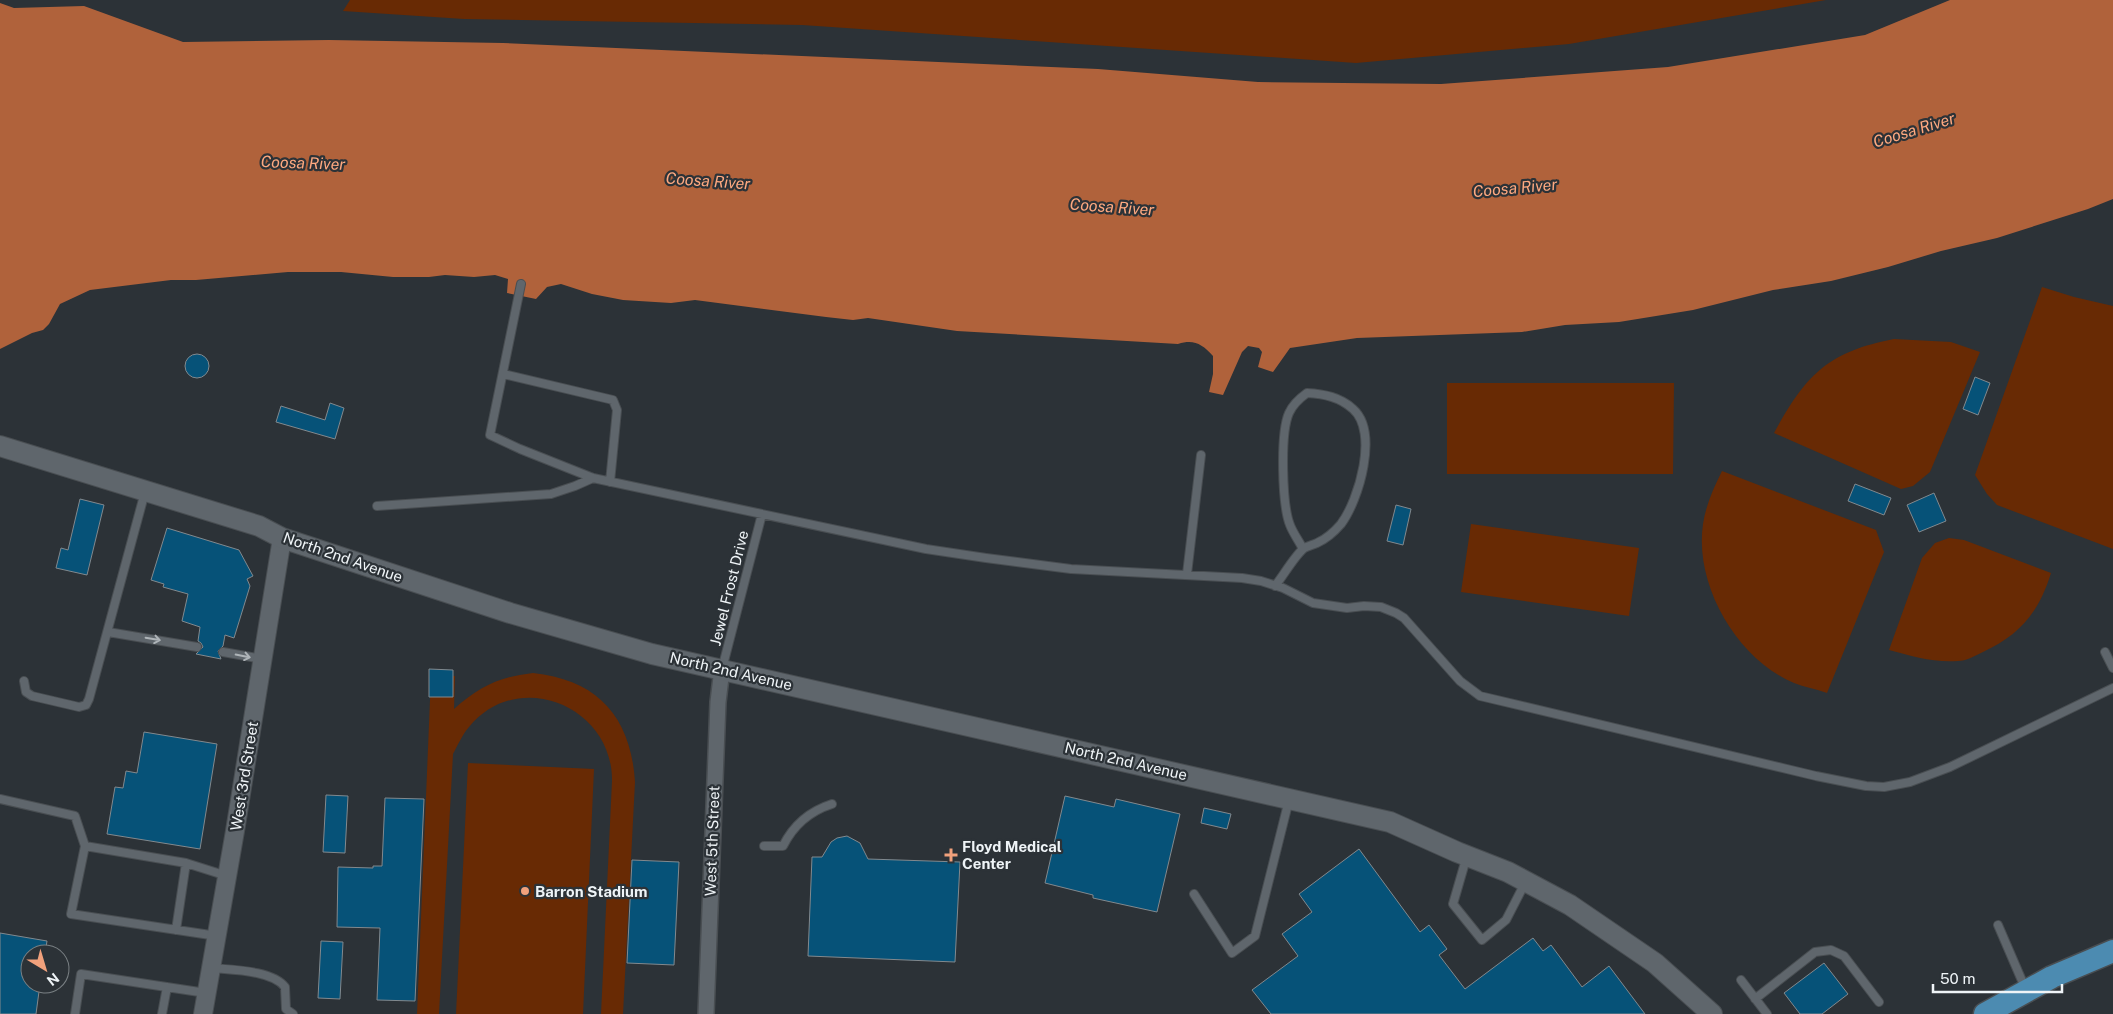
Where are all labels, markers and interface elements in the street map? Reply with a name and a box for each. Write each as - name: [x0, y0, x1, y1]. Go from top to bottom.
- water label: Coosa River: [1871, 108, 1958, 151]
- water label: Coosa River: [260, 152, 347, 174]
- water label: Coosa River: [665, 169, 752, 193]
- water label: Coosa River: [1472, 175, 1559, 201]
- water label: Coosa River: [1069, 195, 1156, 219]
- street label: North 2nd Avenue: [281, 529, 405, 585]
- street label: Jewel Frost Drive: [706, 529, 752, 647]
- one-way arrow: [144, 635, 160, 645]
- street label: North 2nd Avenue: [668, 649, 794, 693]
- one-way arrow: [234, 651, 250, 661]
- street label: West 3rd Street: [227, 720, 261, 832]
- street label: North 2nd Avenue: [1063, 739, 1189, 783]
- street label: West 5th Street: [702, 785, 722, 897]
- place label: Floyd Medical Center: [962, 838, 1062, 872]
- marker: Floyd Medical Center: [944, 848, 958, 862]
- place label: Barron Stadium: [535, 883, 647, 900]
- marker: Barron Stadium: [519, 885, 531, 897]
- north arrow: [20, 944, 70, 994]
- scale bar: [1933, 962, 2062, 994]
- text: N: [44, 970, 62, 989]
- text: 50 m: [1940, 970, 1975, 987]

